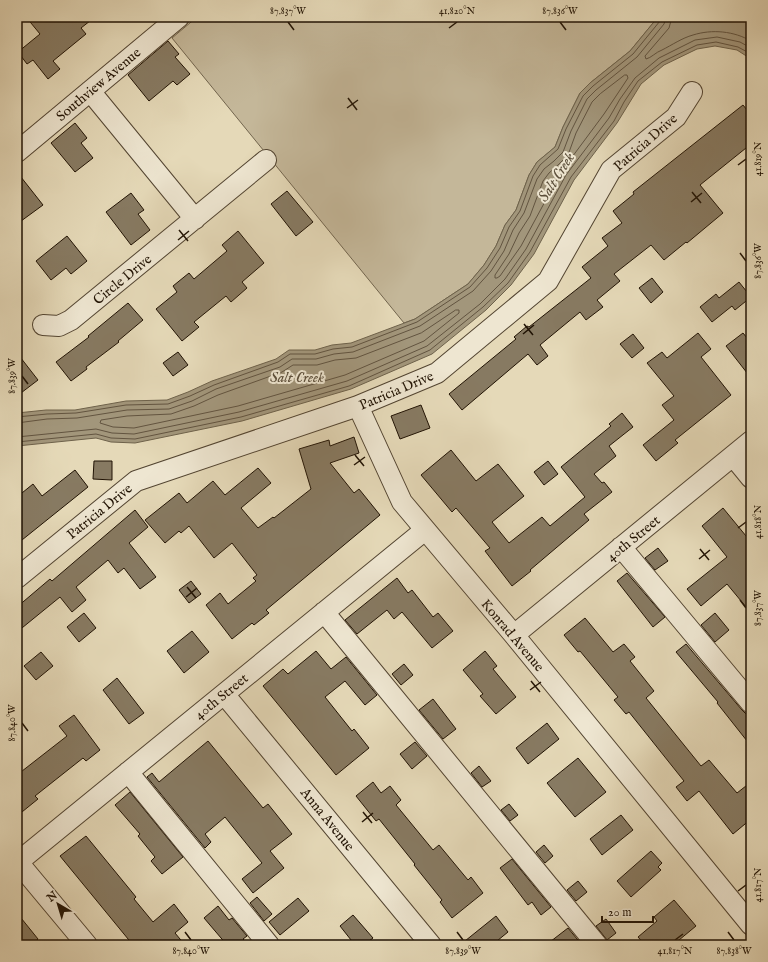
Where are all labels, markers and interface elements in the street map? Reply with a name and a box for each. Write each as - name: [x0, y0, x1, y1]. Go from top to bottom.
- text: 87.837°W: [270, 5, 306, 18]
- text: 41.820°N: [439, 5, 475, 18]
- text: 87.836°W: [542, 5, 578, 18]
- street label: Southview Avenue: [53, 44, 145, 126]
- street label: Patricia Drive: [610, 110, 682, 176]
- text: 41.819°N: [752, 141, 765, 176]
- water label: Salt Creek: [534, 149, 579, 205]
- text: 87.836°W: [752, 243, 765, 279]
- street label: Circle Drive: [89, 250, 156, 309]
- text: 87.839°W: [6, 358, 19, 394]
- street label: Patricia Drive: [356, 367, 437, 415]
- water label: Salt Creek: [270, 368, 324, 387]
- street label: Patricia Drive: [63, 480, 136, 544]
- text: 41.818°N: [752, 505, 765, 539]
- street label: 40th Street: [603, 512, 664, 566]
- text: 87.837°W: [752, 590, 765, 626]
- street label: Konrad Avenue: [477, 596, 548, 676]
- street label: 40th Street: [191, 670, 252, 724]
- text: 87.840°W: [6, 704, 19, 742]
- street label: Anna Avenue: [296, 784, 359, 855]
- text: 41.817°N: [752, 867, 765, 902]
- north arrow: [38, 884, 78, 924]
- text: N: [44, 888, 61, 906]
- scale bar: [602, 898, 653, 924]
- text: 20 m: [608, 905, 631, 920]
- text: 87.840°W: [172, 945, 210, 958]
- text: 87.839°W: [445, 945, 481, 958]
- text: 41.817°N: [658, 945, 693, 958]
- text: 87.838°W: [716, 945, 752, 958]

